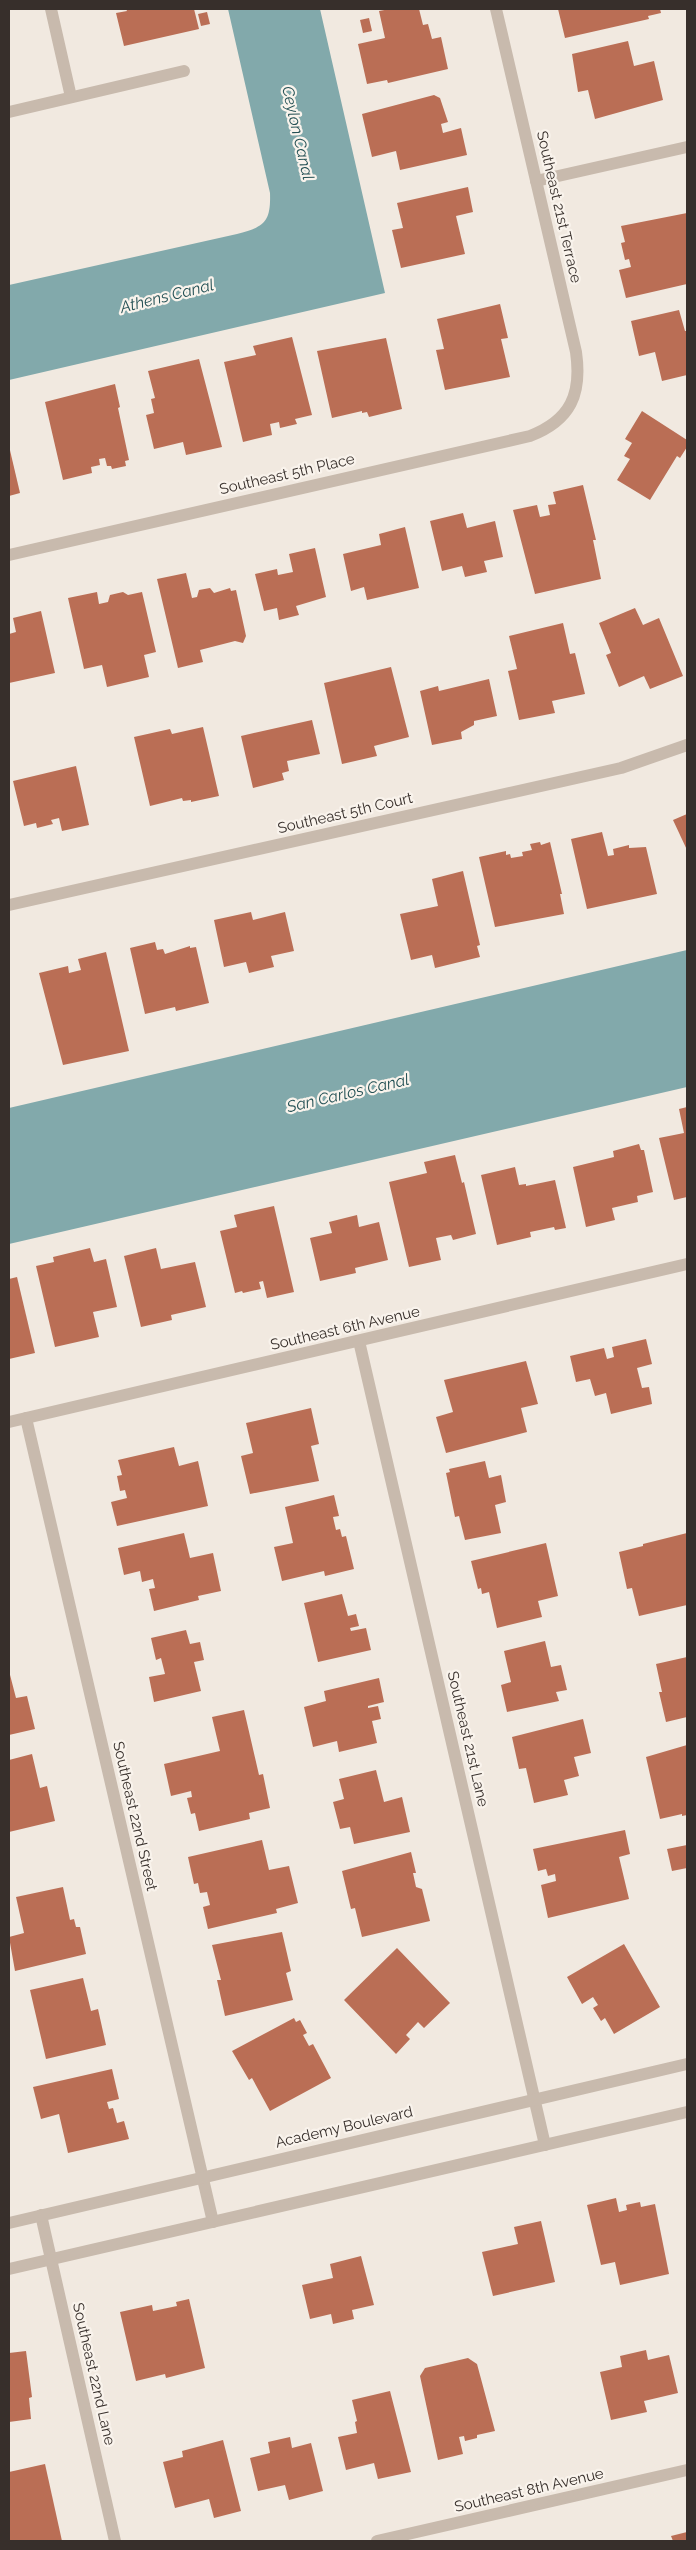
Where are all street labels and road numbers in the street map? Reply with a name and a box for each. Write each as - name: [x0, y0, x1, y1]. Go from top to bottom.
- street label: Southeast 21st Terrace: [533, 129, 585, 285]
- street label: Southeast 5th Place: [218, 450, 356, 498]
- street label: Southeast 5th Court: [276, 789, 414, 837]
- street label: Southeast 6th Avenue: [269, 1302, 422, 1354]
- street label: Southeast 21st Lane: [444, 1669, 492, 1809]
- street label: Southeast 22nd Street: [109, 1739, 161, 1893]
- street label: Academy Boulevard: [274, 2102, 414, 2152]
- street label: Southeast 22nd Lane: [69, 2301, 119, 2447]
- street label: Southeast 8th Avenue: [453, 2464, 605, 2516]

